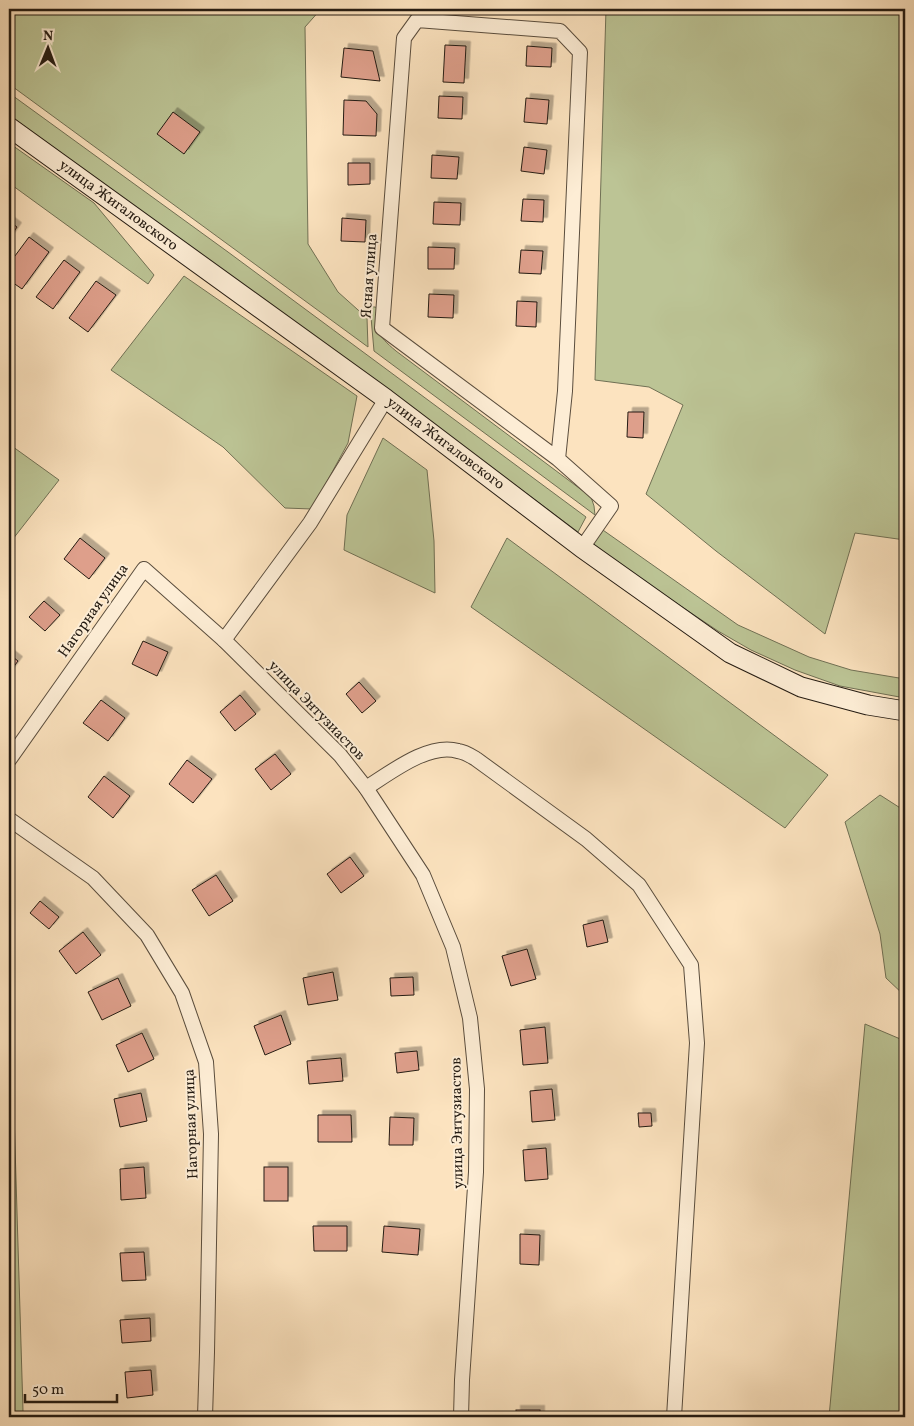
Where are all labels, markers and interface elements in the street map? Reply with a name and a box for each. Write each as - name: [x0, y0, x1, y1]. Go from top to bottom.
- north arrow: [22, 22, 72, 72]
- text: N: [43, 27, 53, 46]
- street label: улица Жигаловского: [54, 155, 182, 257]
- street label: Ясная улица: [357, 233, 383, 319]
- street label: улица Жигаловского: [382, 393, 508, 495]
- street label: Нагорная улица: [54, 560, 134, 662]
- street label: улица Энтузиастов: [263, 656, 369, 766]
- street label: улица Энтузиастов: [446, 1057, 470, 1189]
- street label: Нагорная улица: [180, 1068, 204, 1180]
- scale bar: [25, 1371, 118, 1403]
- text: 50 m: [32, 1380, 64, 1401]

